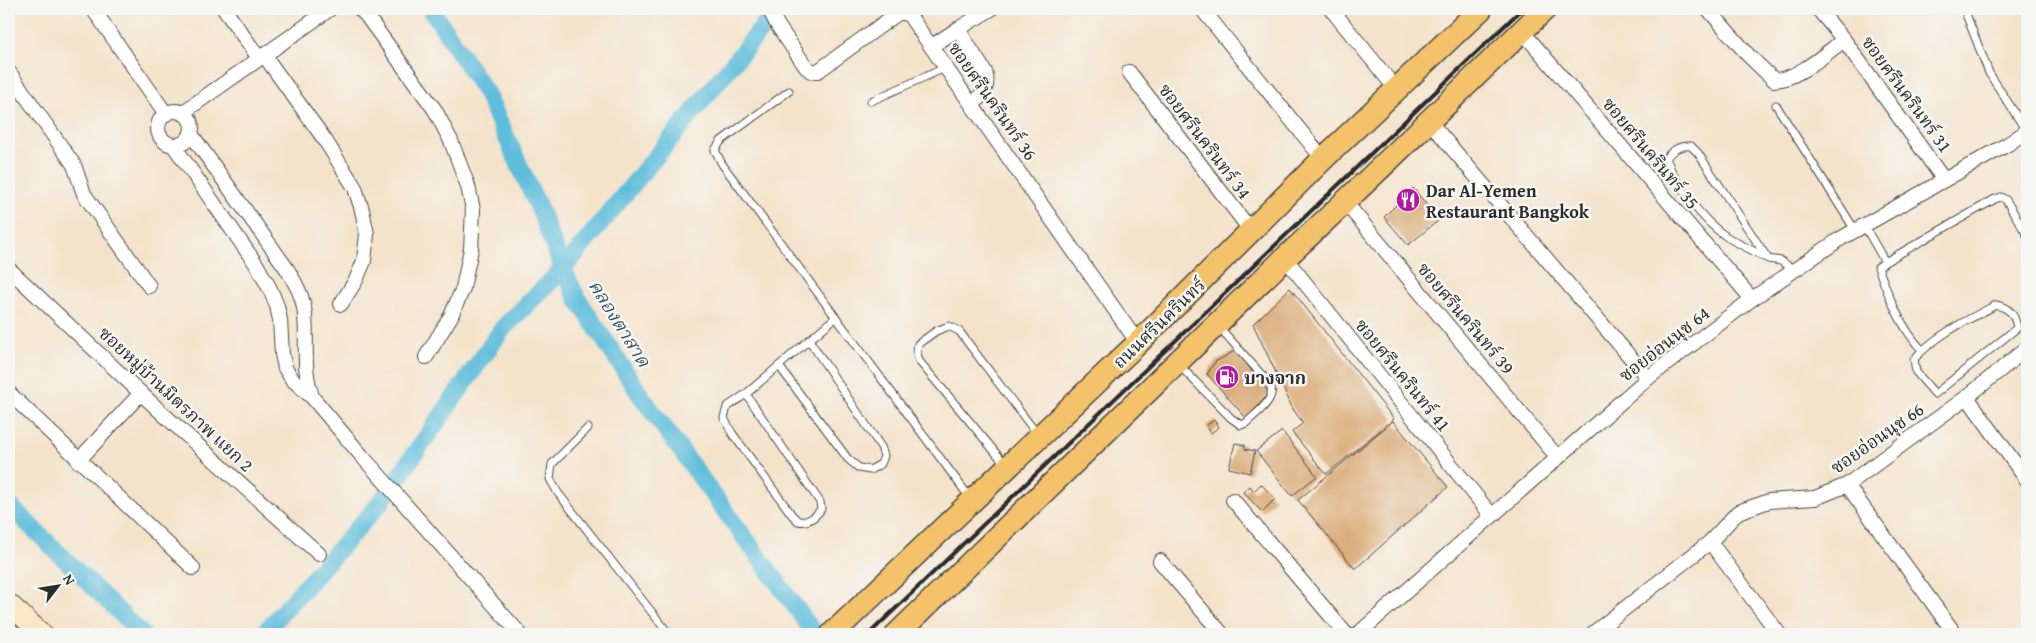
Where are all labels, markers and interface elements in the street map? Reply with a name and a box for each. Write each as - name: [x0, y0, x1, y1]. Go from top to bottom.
- street label: ซอยศรีนครินทร์ 31: [1855, 30, 1959, 158]
- street label: ซอยศรีนครินทร์ 36: [942, 36, 1044, 166]
- street label: ซอยศรีนครินทร์ 34: [1152, 77, 1258, 205]
- street label: ซอยศรีนครินทร์ 35: [1596, 91, 1706, 215]
- place label: Dar Al-Yemen Restaurant Bangkok: [1426, 177, 1590, 225]
- restaurant icon: Dar Al-Yemen Restaurant Bangkok: [1395, 187, 1421, 213]
- street label: ซอยศรีนครินทร์ 39: [1411, 256, 1521, 380]
- street label: ถนนศรีนครินทร์: [1106, 271, 1212, 374]
- water label: คลองตาสาด: [582, 274, 658, 373]
- street label: ซอยอ่อนนุช 64: [1613, 300, 1715, 388]
- street label: ซอยศรีนครินทร์ 41: [1349, 313, 1457, 437]
- street label: ซอยหมู่บ้านมิตรภาพ แยก 2: [93, 320, 259, 478]
- fuel station icon: บางจาก: [1214, 364, 1240, 390]
- place label: บางจาก: [1244, 364, 1306, 391]
- street label: ซอยอ่อนนุช 66: [1825, 396, 1929, 480]
- north arrow: [32, 560, 82, 610]
- text: N: [58, 570, 80, 589]

